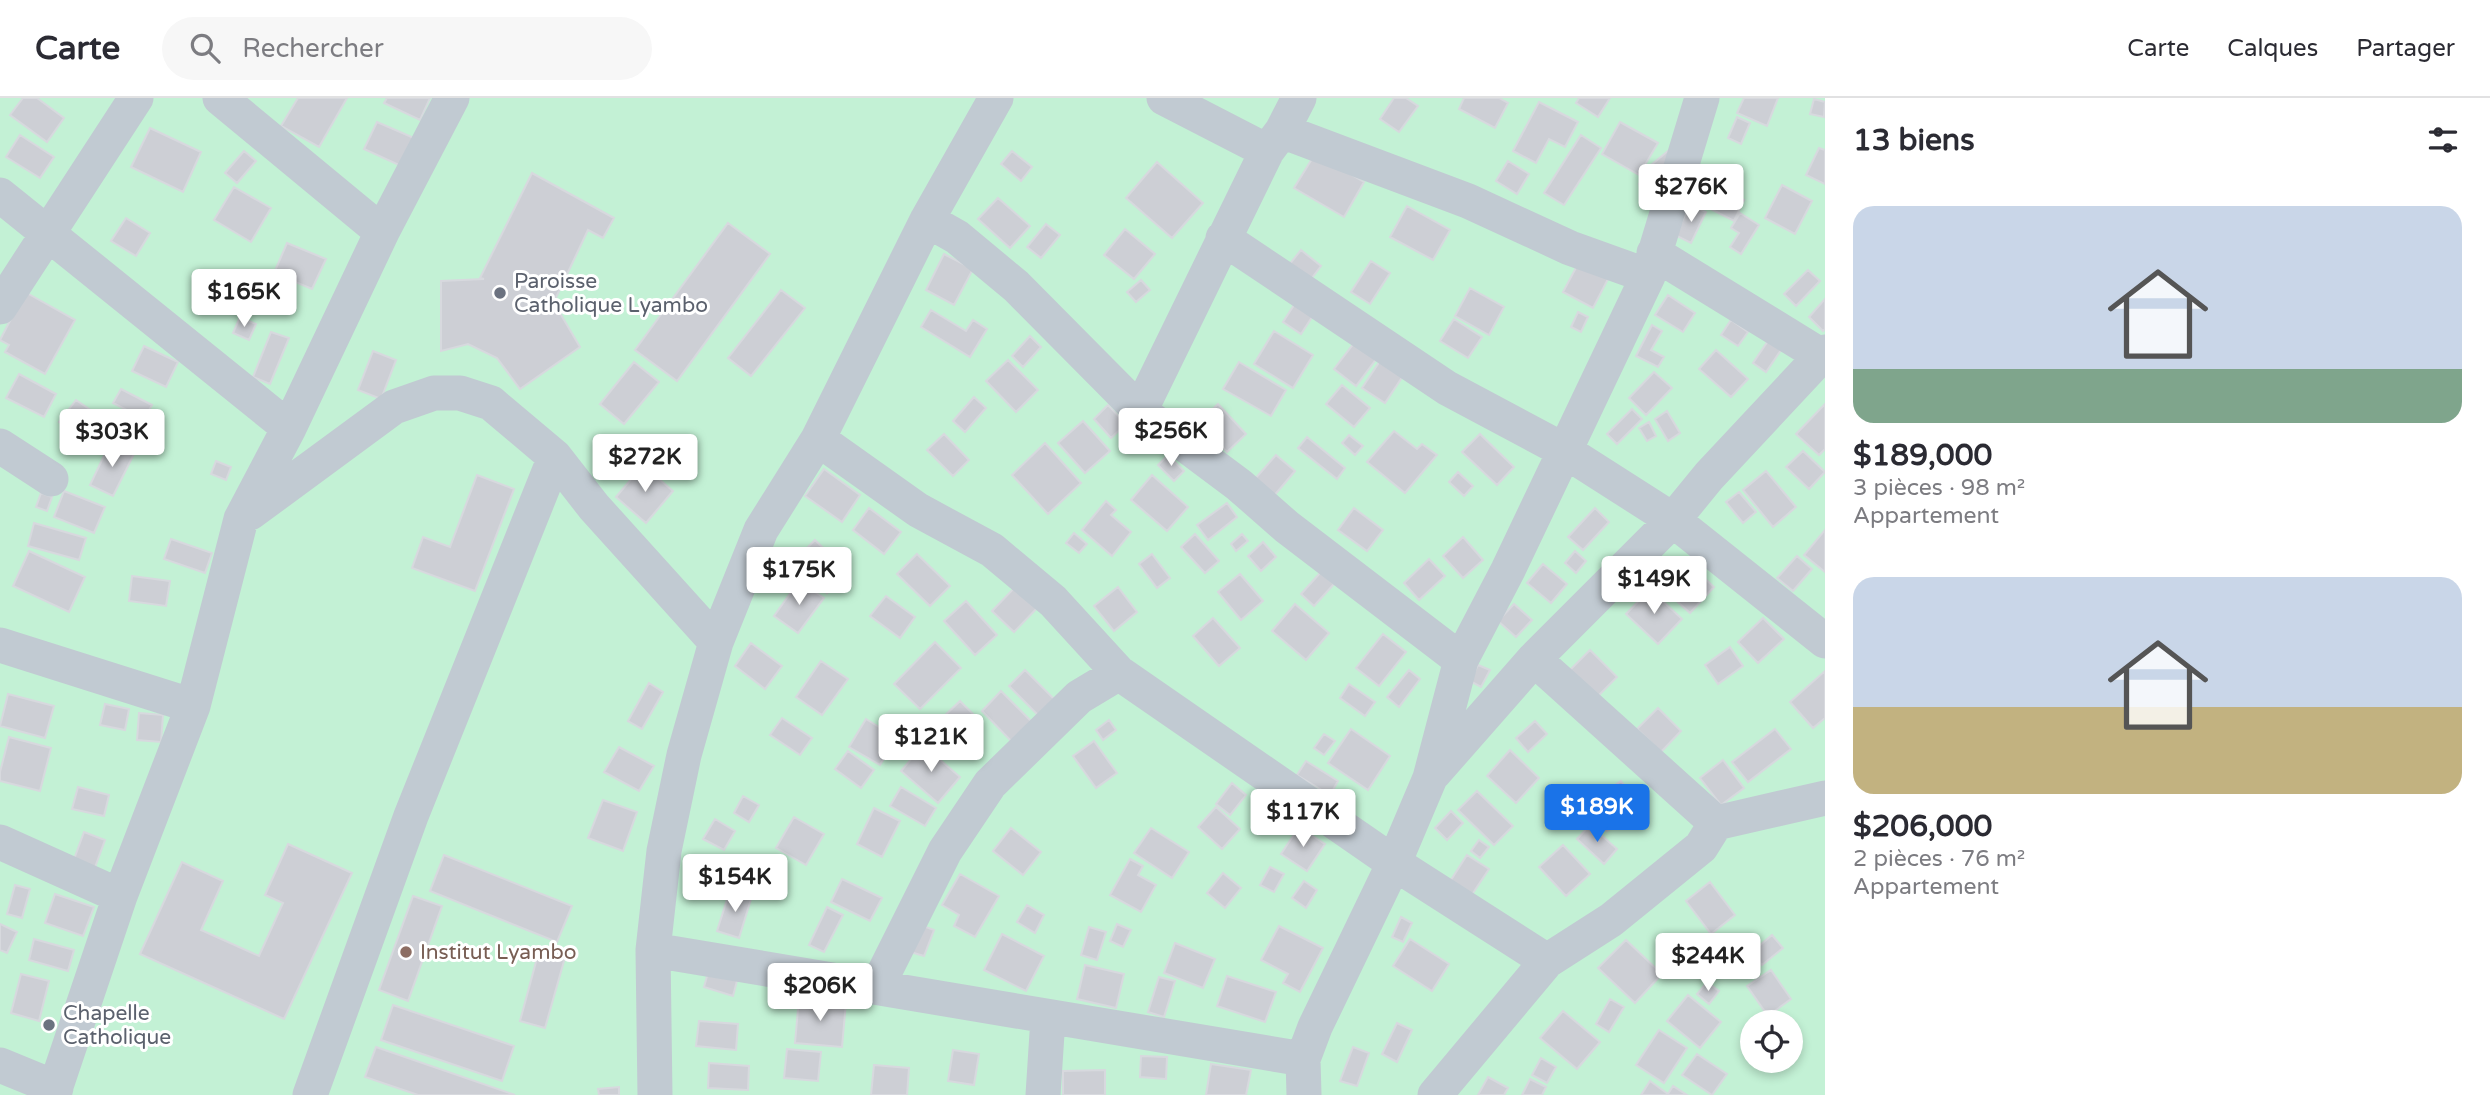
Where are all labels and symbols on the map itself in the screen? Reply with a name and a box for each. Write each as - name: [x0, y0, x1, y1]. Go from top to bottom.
- pin: $276K: [1642, 164, 1740, 224]
- place label: Paroisse Catholique Lyambo: [514, 269, 708, 318]
- pin: $165K: [195, 270, 293, 329]
- marker: Paroisse Catholique Lyambo: [492, 285, 508, 301]
- pin: $256K: [1122, 408, 1220, 468]
- pin: $303K: [63, 410, 161, 469]
- pin: $272K: [596, 434, 694, 494]
- pin: $175K: [750, 547, 848, 607]
- pin: $149K: [1605, 556, 1703, 616]
- pin: $121K: [882, 714, 980, 774]
- pin: $189K: [1548, 784, 1646, 844]
- pin: $117K: [1254, 790, 1352, 849]
- pin: $154K: [686, 854, 784, 914]
- pin: $244K: [1659, 934, 1757, 993]
- place label: Institut Lyambo: [420, 940, 576, 965]
- marker: Institut Lyambo: [398, 944, 414, 960]
- pin: $206K: [771, 964, 869, 1023]
- place label: Chapelle Catholique: [63, 1001, 171, 1050]
- marker: Chapelle Catholique: [41, 1017, 57, 1033]

